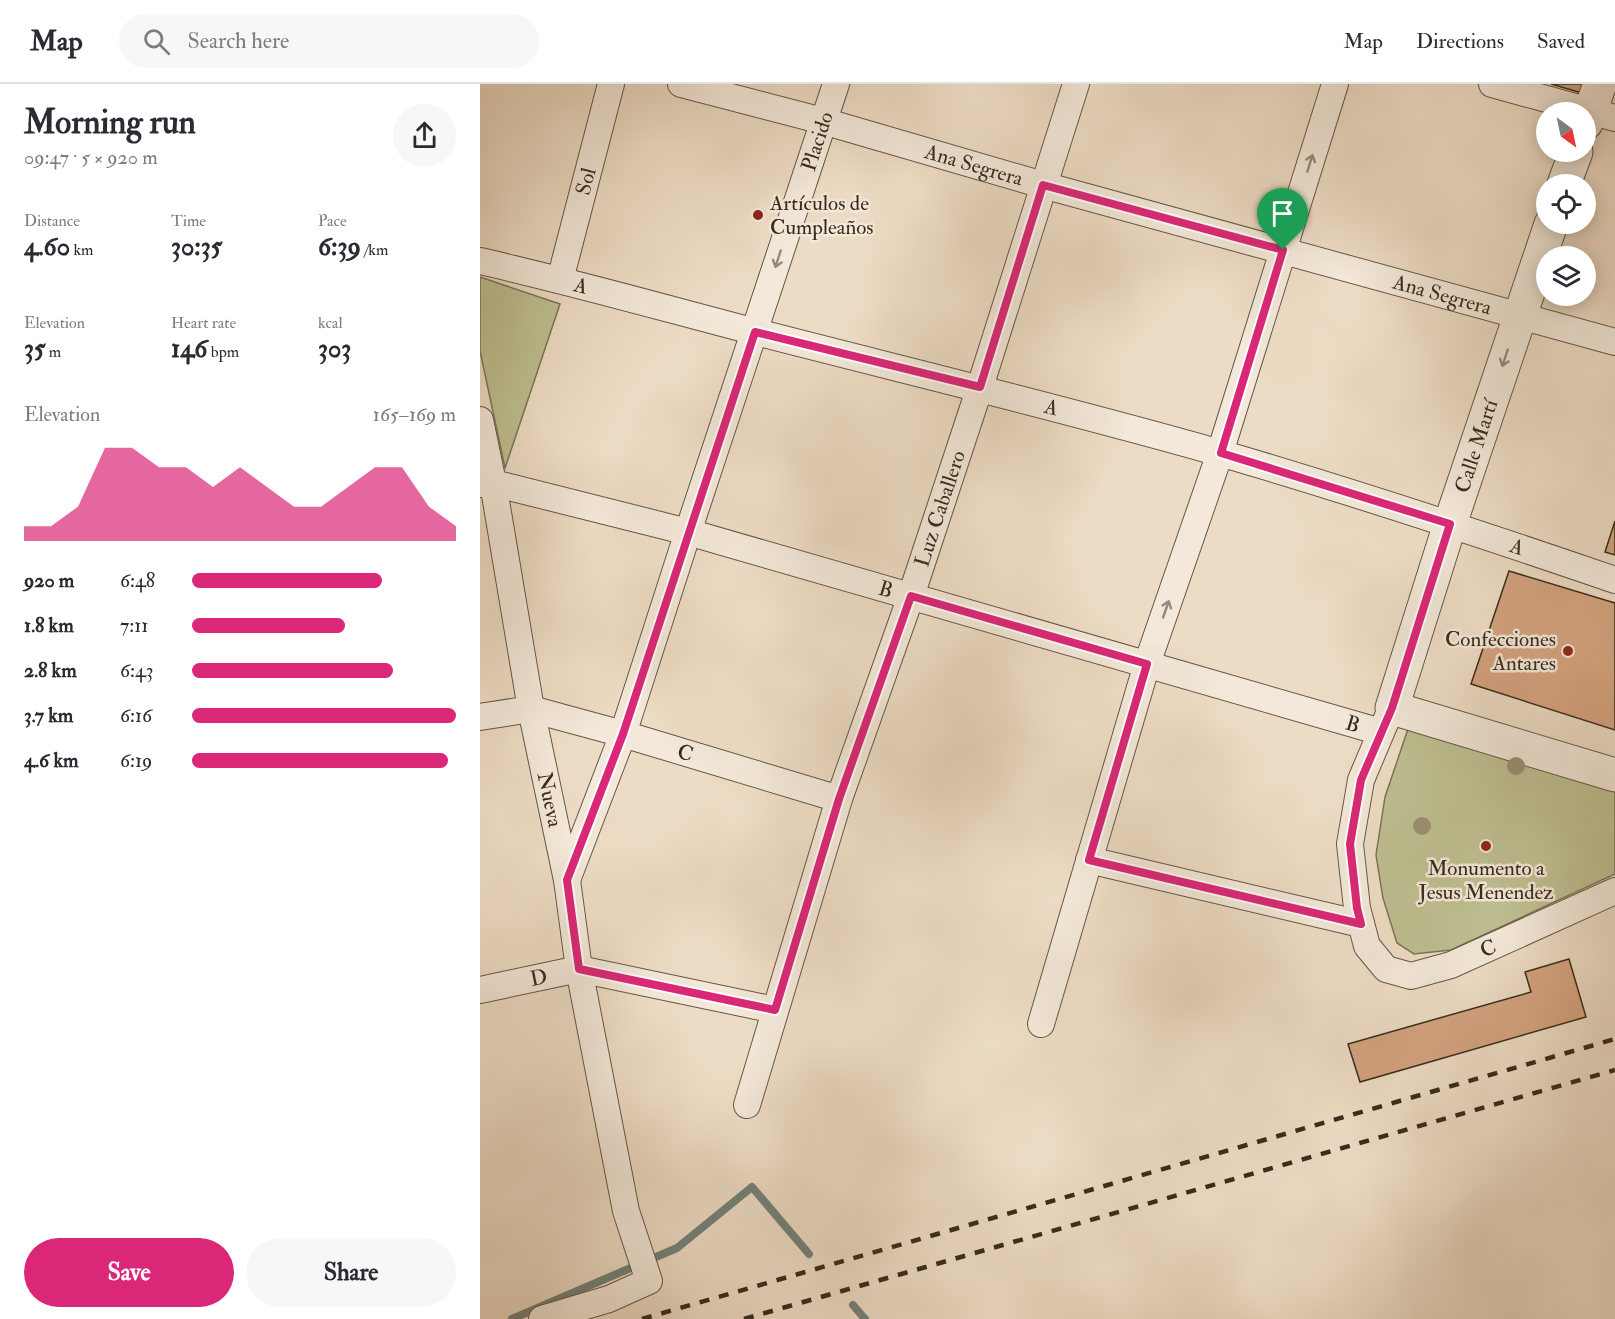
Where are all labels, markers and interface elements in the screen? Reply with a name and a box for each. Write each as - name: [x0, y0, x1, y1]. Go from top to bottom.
- search box: [119, 14, 539, 68]
- text: Map: [30, 24, 83, 59]
- icon: search: [140, 25, 173, 58]
- text: Search here: [188, 27, 289, 55]
- text: Map: [1343, 28, 1383, 55]
- text: Directions: [1416, 28, 1504, 55]
- text: Saved: [1537, 28, 1585, 55]
- text: Morning run: [24, 102, 196, 143]
- north arrow: [1536, 102, 1596, 162]
- map controls: [1536, 102, 1596, 306]
- button: share: [393, 104, 456, 167]
- street label: Placido: [795, 108, 840, 175]
- street label: Ana Segrera: [921, 138, 1026, 193]
- text: 09:47 · 5 × 920 m: [24, 145, 158, 170]
- one-way arrow: [1305, 154, 1316, 173]
- street label: Sol: [570, 164, 603, 198]
- button: locate: [1536, 174, 1596, 234]
- pin: [1257, 188, 1308, 250]
- place label: Artículos de Cumpleaños: [769, 190, 874, 241]
- icon: arrive: [1266, 197, 1299, 230]
- marker: Artículos de Cumpleaños: [751, 208, 765, 222]
- text: Distance: [24, 211, 80, 231]
- text: Time: [171, 211, 206, 231]
- text: Pace: [318, 211, 347, 231]
- text: 4.60: [24, 231, 70, 263]
- text: 30:35: [171, 231, 222, 263]
- text: 6:39: [318, 231, 361, 263]
- text: km: [70, 240, 93, 260]
- text: /km: [361, 240, 388, 260]
- button: layers: [1536, 246, 1596, 306]
- one-way arrow: [772, 249, 783, 268]
- street label: Ana Segrera: [1389, 268, 1495, 322]
- street label: A: [570, 271, 591, 301]
- text: Elevation: [24, 313, 85, 333]
- text: Heart rate: [171, 313, 236, 333]
- text: kcal: [318, 313, 343, 333]
- text: 35: [24, 333, 45, 365]
- text: 146: [171, 333, 207, 365]
- text: 303: [318, 333, 351, 365]
- text: m: [45, 342, 61, 362]
- text: bpm: [207, 342, 239, 362]
- one-way arrow: [1499, 348, 1510, 367]
- street label: A: [1041, 393, 1061, 422]
- street label: Calle Martí: [1449, 395, 1505, 496]
- text: Elevation: [24, 402, 100, 427]
- text: 165–169 m: [373, 402, 456, 427]
- street label: Luz Caballero: [909, 447, 972, 570]
- street label: A: [1505, 532, 1527, 562]
- text: 920 m: [24, 568, 74, 593]
- text: 6:48: [120, 568, 155, 593]
- street label: B: [875, 575, 896, 604]
- one-way arrow: [1162, 600, 1173, 619]
- text: 1.8 km: [24, 613, 74, 638]
- text: 7:11: [120, 613, 148, 638]
- place label: Confecciones Antares: [1445, 626, 1556, 677]
- marker: Confecciones Antares: [1561, 644, 1575, 658]
- text: 2.8 km: [24, 658, 77, 683]
- text: 6:43: [120, 658, 154, 683]
- text: 3.7 km: [24, 703, 73, 728]
- text: 6:16: [120, 703, 152, 728]
- street label: B: [1342, 709, 1363, 739]
- street label: C: [674, 738, 696, 768]
- text: 4.6 km: [24, 748, 78, 773]
- text: 6:19: [120, 748, 152, 773]
- street label: Nueva: [531, 770, 569, 830]
- marker: Monumento a Jesus Menendez: [1479, 839, 1493, 853]
- place label: Monumento a Jesus Menendez: [1418, 855, 1553, 906]
- street label: C: [1476, 933, 1501, 964]
- street label: D: [528, 963, 550, 993]
- button: Save: [24, 1238, 234, 1307]
- button: Share: [246, 1238, 456, 1307]

